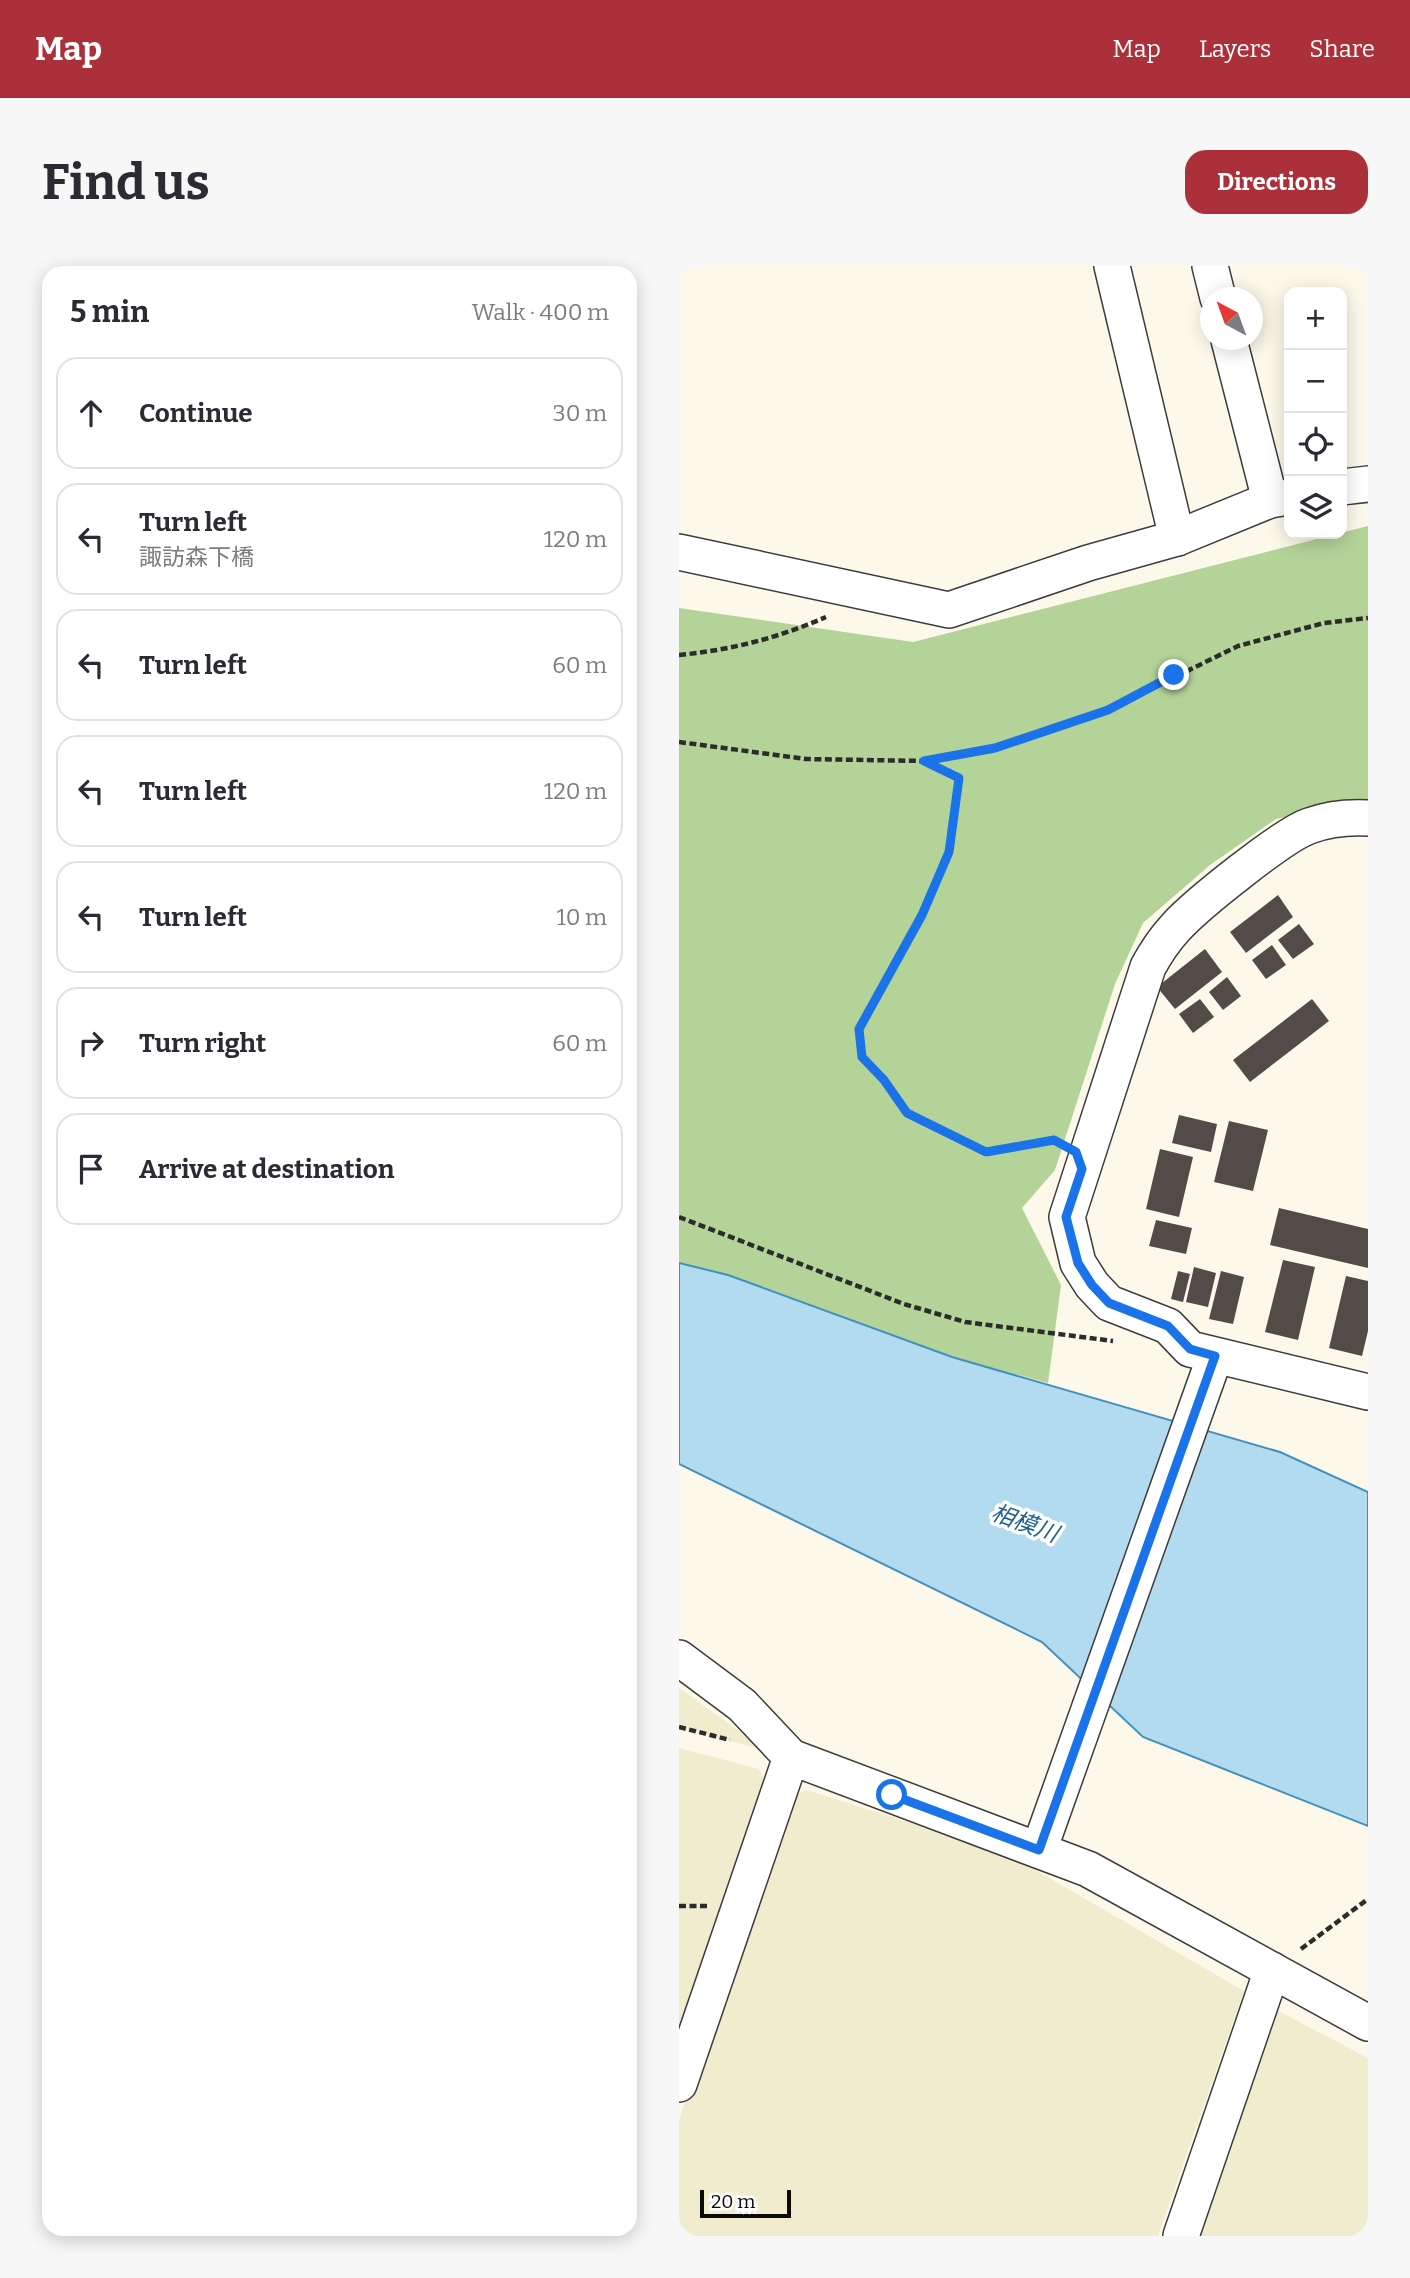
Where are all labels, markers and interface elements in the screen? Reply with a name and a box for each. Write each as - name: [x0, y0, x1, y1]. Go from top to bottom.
- text: Map: [35, 29, 102, 69]
- text: Map: [1113, 35, 1161, 63]
- text: Layers: [1199, 35, 1271, 63]
- text: Share: [1309, 35, 1375, 63]
- button: Directions: [1185, 150, 1368, 214]
- text: Find us: [42, 153, 210, 212]
- north arrow: [1200, 287, 1263, 350]
- map controls: [1284, 287, 1347, 539]
- button: +: [1284, 287, 1347, 350]
- text: 5 min: [70, 294, 149, 330]
- text: Walk · 400 m: [472, 298, 609, 326]
- button: −: [1284, 350, 1347, 413]
- icon: ahead: [72, 394, 110, 432]
- text: Continue: [139, 398, 253, 429]
- text: 30 m: [553, 399, 607, 427]
- button: locate: [1284, 413, 1347, 476]
- button: layers: [1284, 476, 1347, 539]
- text: Turn left: [139, 507, 247, 538]
- icon: left: [72, 520, 110, 558]
- text: 120 m: [544, 525, 607, 553]
- text: 諏訪森下橋: [139, 543, 254, 571]
- icon: left: [72, 646, 110, 684]
- text: Turn left: [139, 650, 247, 681]
- text: 60 m: [552, 651, 607, 679]
- route end: [1158, 659, 1189, 690]
- icon: left: [72, 772, 110, 810]
- text: Turn left: [139, 776, 247, 807]
- text: 120 m: [544, 777, 607, 805]
- icon: left: [72, 898, 110, 936]
- text: Turn left: [139, 902, 247, 933]
- text: 10 m: [556, 903, 607, 931]
- icon: right: [72, 1024, 110, 1062]
- text: Turn right: [139, 1028, 266, 1059]
- text: 60 m: [552, 1029, 607, 1057]
- icon: arrive: [72, 1150, 110, 1188]
- text: Arrive at destination: [139, 1154, 394, 1185]
- water label: 相模川: [988, 1498, 1065, 1549]
- route start: [876, 1779, 907, 1810]
- scale bar: [700, 2187, 791, 2219]
- text: 20 m: [711, 2190, 755, 2213]

